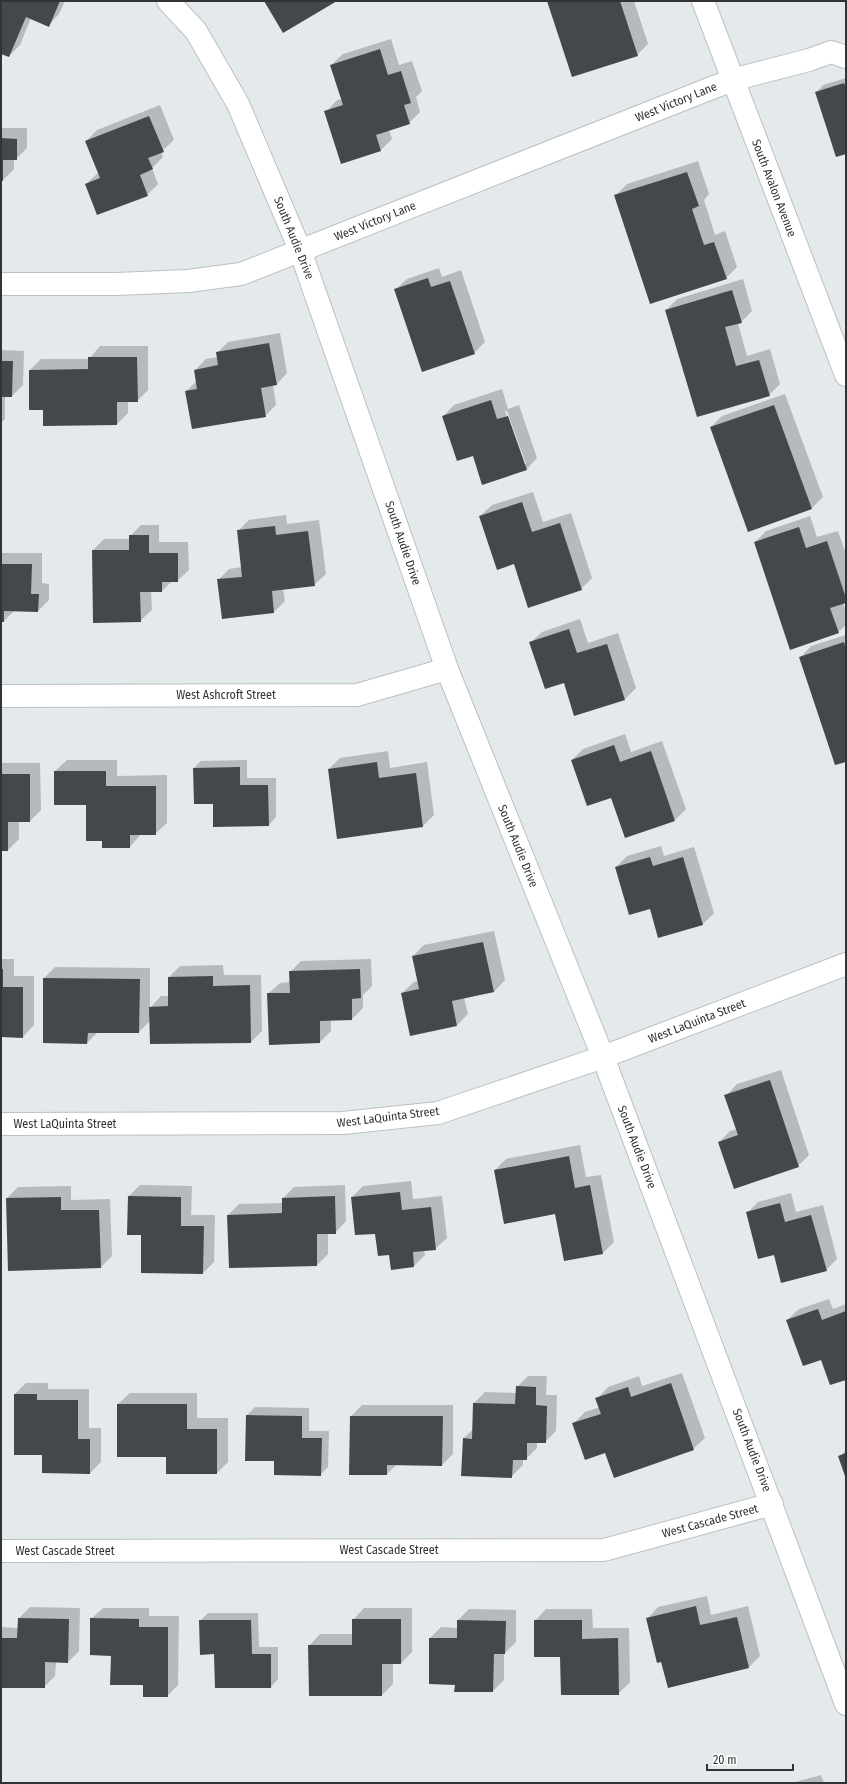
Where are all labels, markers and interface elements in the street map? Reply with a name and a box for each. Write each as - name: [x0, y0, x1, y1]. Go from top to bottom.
- street label: West Victory Lane: [633, 79, 719, 125]
- street label: South Avalon Avenue: [749, 137, 799, 239]
- street label: South Audie Drive: [271, 195, 317, 281]
- street label: West Victory Lane: [332, 198, 418, 244]
- street label: South Audie Drive: [382, 499, 424, 587]
- street label: West Ashcroft Street: [176, 688, 276, 702]
- street label: South Audie Drive: [495, 803, 541, 889]
- street label: West LaQuinta Street: [646, 996, 748, 1046]
- street label: West LaQuinta Street: [336, 1104, 440, 1130]
- street label: South Audie Drive: [615, 1104, 659, 1191]
- street label: West LaQuinta Street: [14, 1117, 117, 1131]
- street label: South Audie Drive: [730, 1407, 774, 1494]
- street label: West Cascade Street: [660, 1501, 760, 1541]
- street label: West Cascade Street: [339, 1543, 439, 1557]
- street label: West Cascade Street: [15, 1544, 115, 1558]
- scale bar: [707, 1746, 793, 1772]
- text: 20 m: [713, 1753, 737, 1767]

